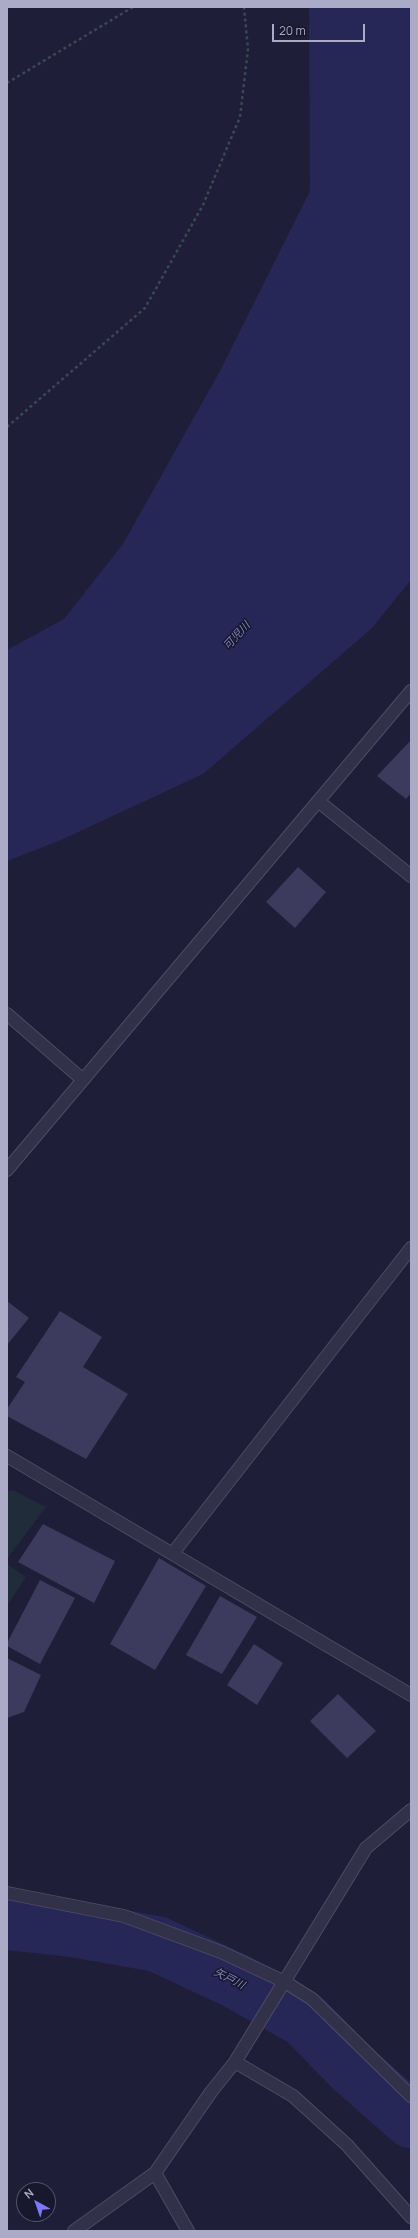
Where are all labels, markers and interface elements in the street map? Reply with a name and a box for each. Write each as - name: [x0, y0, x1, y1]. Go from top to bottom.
- scale bar: [274, 16, 367, 42]
- text: 20 m: [279, 22, 306, 39]
- water label: 可児川: [221, 619, 253, 653]
- water label: 矢戸川: [211, 1966, 247, 1992]
- north arrow: [16, 2182, 56, 2222]
- text: N: [21, 2185, 36, 2201]

